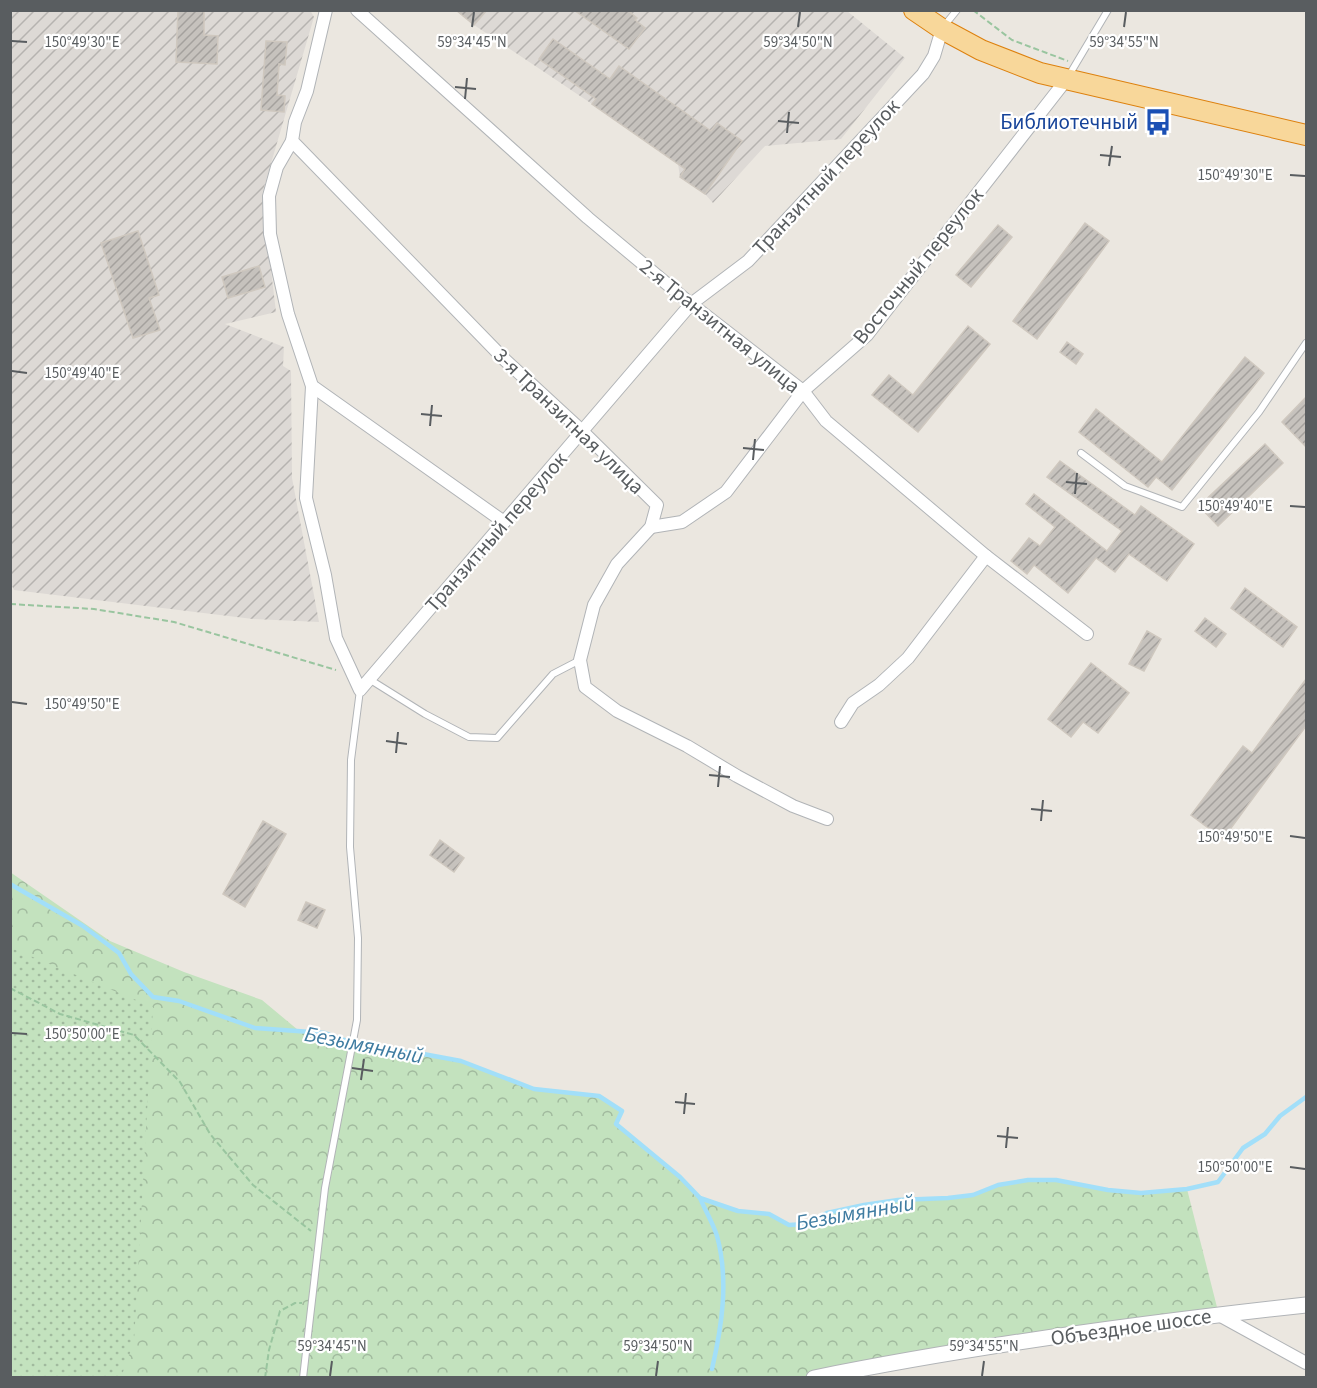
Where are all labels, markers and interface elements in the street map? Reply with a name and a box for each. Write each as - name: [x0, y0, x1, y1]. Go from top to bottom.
- text: 150°49'30"E: [44, 32, 120, 53]
- text: 59°34'45"N: [437, 32, 507, 53]
- text: 59°34'50"N: [763, 32, 833, 53]
- text: 59°34'55"N: [1089, 32, 1159, 53]
- street label: Транзитный переулок: [745, 92, 907, 262]
- place label: Библиотечный: [1000, 107, 1138, 137]
- bus stop icon: Библиотечный: [1143, 107, 1173, 137]
- text: 150°49'30"E: [1197, 165, 1273, 186]
- street label: Восточный переулок: [845, 181, 991, 351]
- street label: 2-я Транзитная улица: [633, 252, 807, 400]
- street label: 3-я Транзитная улица: [487, 341, 651, 501]
- text: 150°49'40"E: [44, 363, 120, 384]
- street label: Транзитный переулок: [418, 445, 575, 619]
- text: 150°49'40"E: [1197, 496, 1273, 517]
- text: 150°49'50"E: [44, 694, 120, 715]
- text: 150°49'50"E: [1197, 827, 1273, 848]
- water label: Безымянный: [302, 1018, 426, 1072]
- text: 150°50'00"E: [44, 1024, 120, 1045]
- text: 150°50'00"E: [1197, 1157, 1273, 1178]
- water label: Безымянный: [793, 1187, 917, 1239]
- street label: Объездное шоссе: [1049, 1301, 1213, 1353]
- text: 59°34'45"N: [297, 1336, 367, 1357]
- text: 59°34'50"N: [623, 1336, 693, 1357]
- text: 59°34'55"N: [949, 1336, 1019, 1357]

